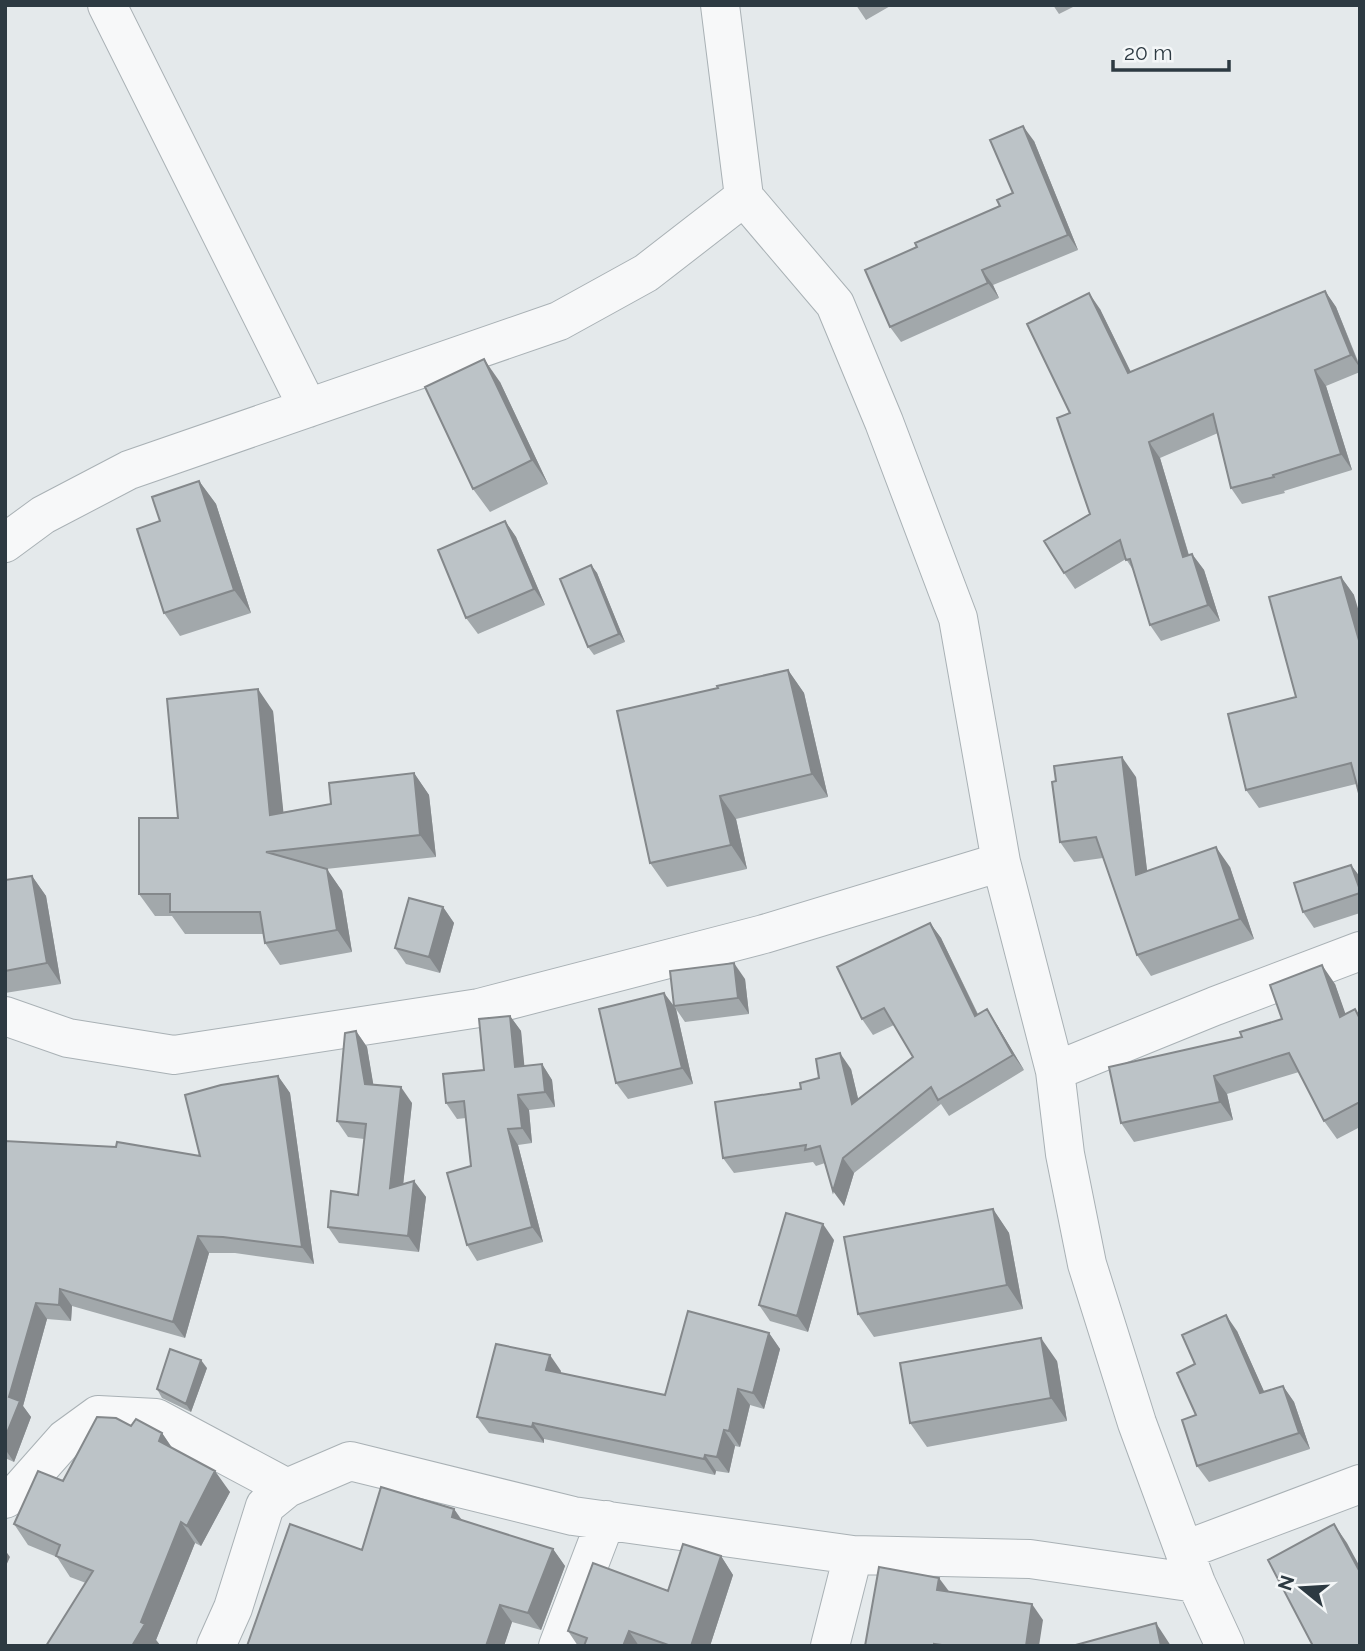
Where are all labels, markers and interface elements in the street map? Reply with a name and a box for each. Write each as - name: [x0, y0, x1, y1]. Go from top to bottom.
- scale bar: [1113, 28, 1228, 72]
- text: 20 m: [1124, 40, 1172, 65]
- north arrow: [1267, 1553, 1337, 1623]
- text: N: [1273, 1572, 1299, 1593]

